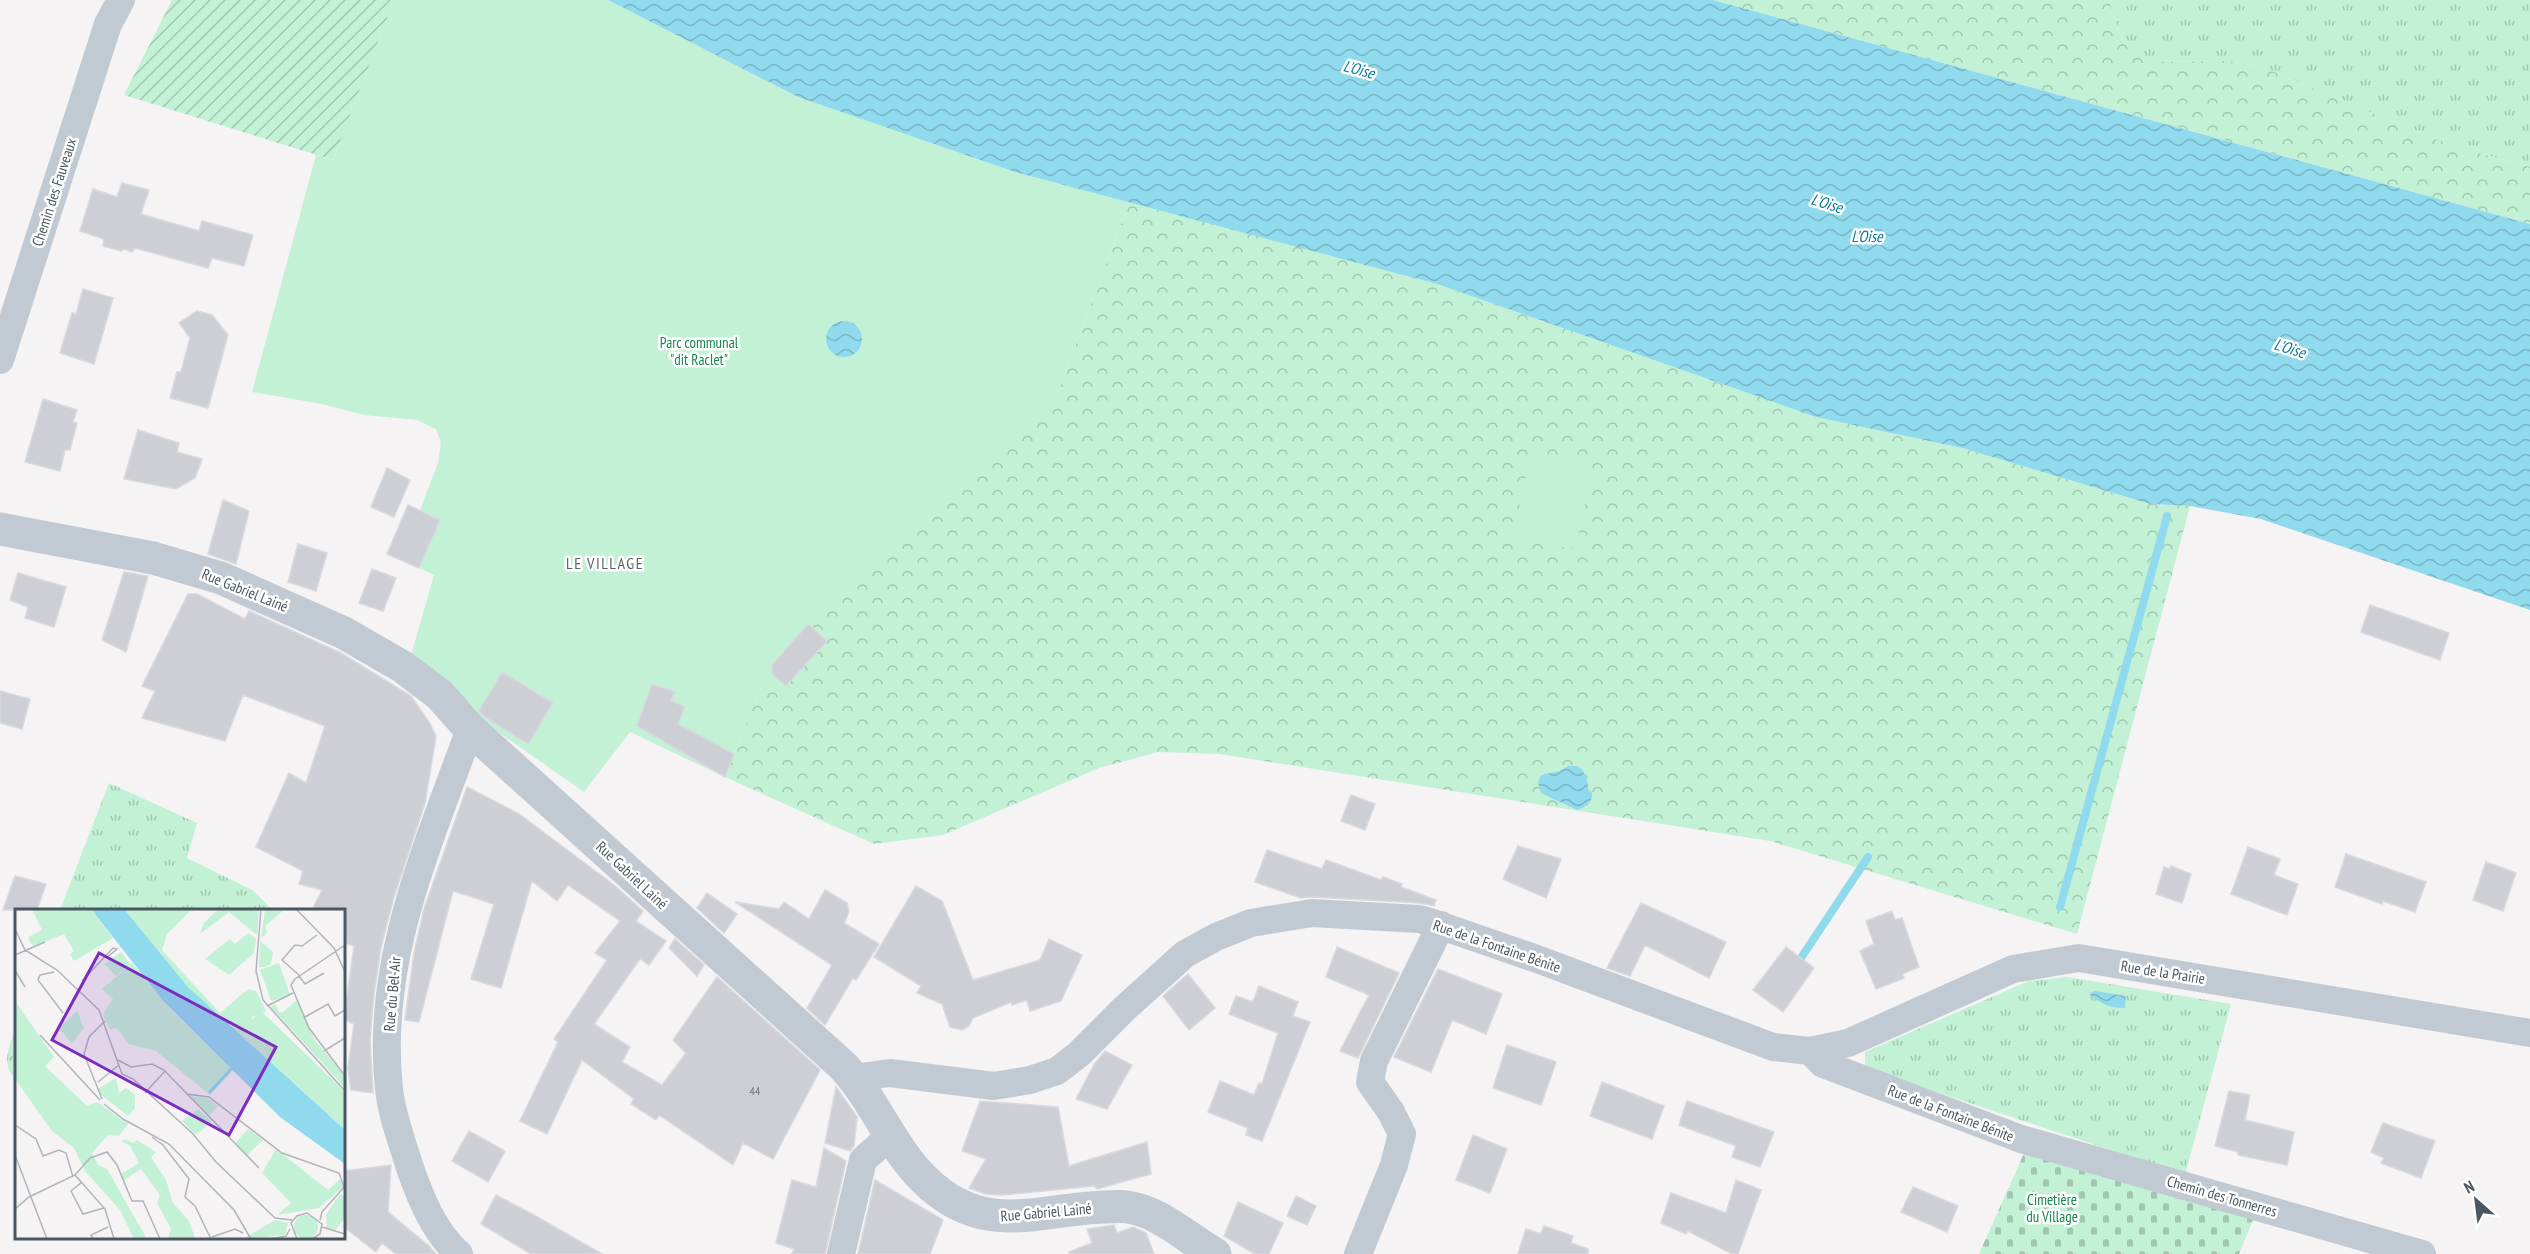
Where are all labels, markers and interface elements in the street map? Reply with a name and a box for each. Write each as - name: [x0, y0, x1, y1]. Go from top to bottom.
- water label: L'Oise: [1341, 55, 1378, 83]
- street label: Chemin des Fauveaux: [28, 135, 80, 249]
- water label: L'Oise: [1809, 189, 1846, 218]
- water label: L’Oise: [1851, 226, 1884, 246]
- park label: Parc communal "dit Raclet": [660, 333, 739, 369]
- water label: L'Oise: [2272, 334, 2309, 363]
- district label: LE VILLAGE: [566, 553, 644, 573]
- street label: Rue Gabriel Lainé: [199, 564, 291, 616]
- street label: Rue Gabriel Lainé: [592, 837, 672, 913]
- inset map: [15, 909, 345, 1239]
- street label: Rue de la Fontaine Bénite: [1431, 915, 1563, 977]
- street label: Rue du Bel-Air: [379, 955, 405, 1032]
- street label: Rue de la Prairie: [2120, 956, 2206, 988]
- street label: Rue de la Fontaine Bénite: [1885, 1080, 2017, 1146]
- house number: 44: [750, 1083, 761, 1098]
- north arrow: [2446, 1170, 2506, 1230]
- street label: Chemin des Tonnerres: [2165, 1171, 2279, 1221]
- text: N: [2460, 1176, 2477, 1198]
- park label: Cimetière du Village: [2026, 1190, 2078, 1226]
- street label: Rue Gabriel Lainé: [1000, 1199, 1092, 1225]

